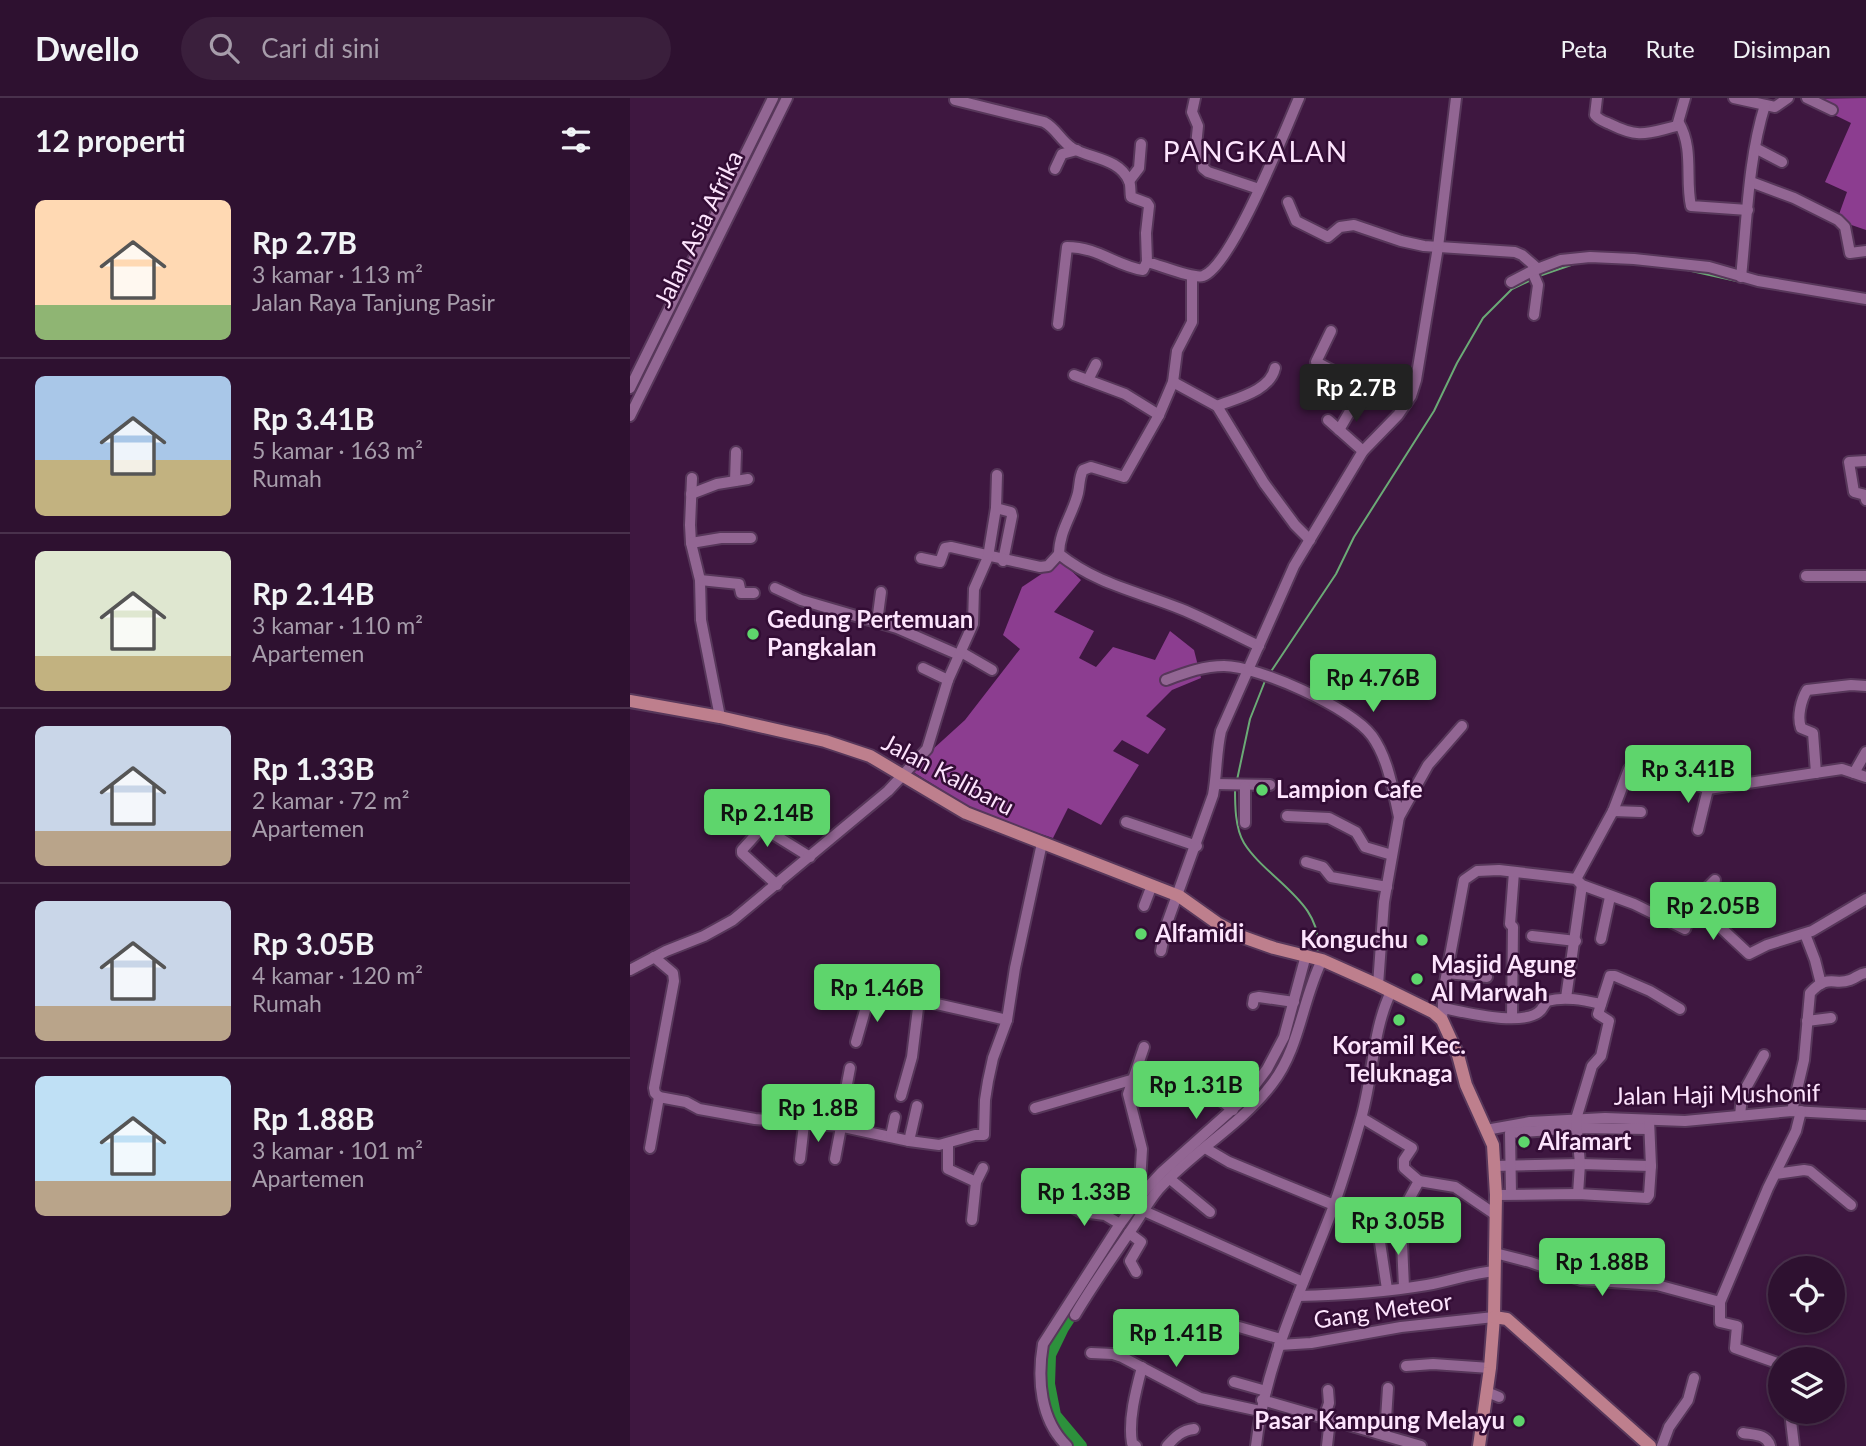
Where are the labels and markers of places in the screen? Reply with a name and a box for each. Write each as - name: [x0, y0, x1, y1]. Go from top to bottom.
- pin: Rp 2.7B: [1291, 364, 1421, 424]
- place label: Gedung Pertemuan Pangkalan: [767, 604, 973, 661]
- marker: Gedung Pertemuan Pangkalan: [745, 626, 761, 642]
- pin: Rp 4.76B: [1301, 654, 1445, 714]
- pin: Rp 3.41B: [1616, 746, 1760, 805]
- place label: Lampion Cafe: [1276, 774, 1423, 803]
- marker: Lampion Cafe: [1254, 782, 1270, 798]
- pin: Rp 2.14B: [695, 790, 839, 849]
- pin: Rp 2.05B: [1641, 882, 1785, 942]
- place label: Alfamidi: [1154, 918, 1244, 947]
- place label: Konguchu: [1300, 924, 1408, 953]
- marker: Alfamidi: [1133, 926, 1149, 942]
- marker: Konguchu: [1414, 932, 1430, 948]
- place label: Masjid Agung Al Marwah: [1430, 949, 1576, 1006]
- pin: Rp 1.46B: [805, 964, 949, 1024]
- marker: Masjid Agung Al Marwah: [1409, 971, 1425, 987]
- marker: Koramil Kec. Teluknaga: [1391, 1012, 1407, 1028]
- place label: Koramil Kec. Teluknaga: [1332, 1030, 1466, 1087]
- pin: Rp 1.31B: [1124, 1062, 1268, 1121]
- pin: Rp 1.8B: [753, 1084, 883, 1144]
- place label: Alfamart: [1537, 1126, 1632, 1155]
- marker: Alfamart: [1516, 1134, 1532, 1150]
- pin: Rp 1.33B: [1012, 1168, 1156, 1228]
- pin: Rp 3.05B: [1326, 1198, 1470, 1257]
- pin: Rp 1.88B: [1530, 1238, 1674, 1298]
- pin: Rp 1.41B: [1104, 1310, 1248, 1369]
- place label: Pasar Kampung Melayu: [1254, 1405, 1505, 1434]
- marker: Pasar Kampung Melayu: [1511, 1413, 1527, 1429]

